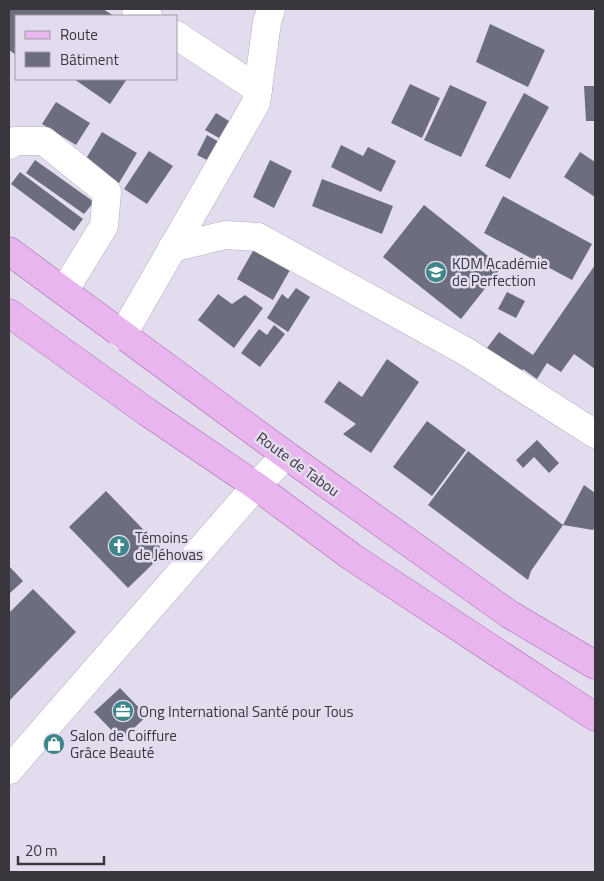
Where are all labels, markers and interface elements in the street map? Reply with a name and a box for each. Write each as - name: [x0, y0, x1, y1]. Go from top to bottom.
- legend: [15, 15, 178, 80]
- text: Route: [60, 23, 98, 46]
- text: Bâtiment: [60, 48, 119, 71]
- place label: KDM Académie de Perfection: [452, 252, 548, 292]
- school or university icon: KDM Académie de Perfection: [424, 260, 448, 284]
- street label: Route de Tabou: [252, 426, 344, 502]
- place label: Témoins de Jéhovas: [135, 526, 203, 566]
- church icon: Témoins de Jéhovas: [107, 534, 131, 558]
- office icon: Ong International Santé pour Tous: [111, 699, 135, 723]
- place label: Ong International Santé pour Tous: [139, 700, 354, 723]
- place label: Salon de Coiffure Grâce Beauté: [70, 724, 177, 764]
- shop icon: Salon de Coiffure Grâce Beauté: [42, 732, 66, 756]
- scale bar: [18, 834, 104, 866]
- text: 20 m: [25, 839, 58, 862]

